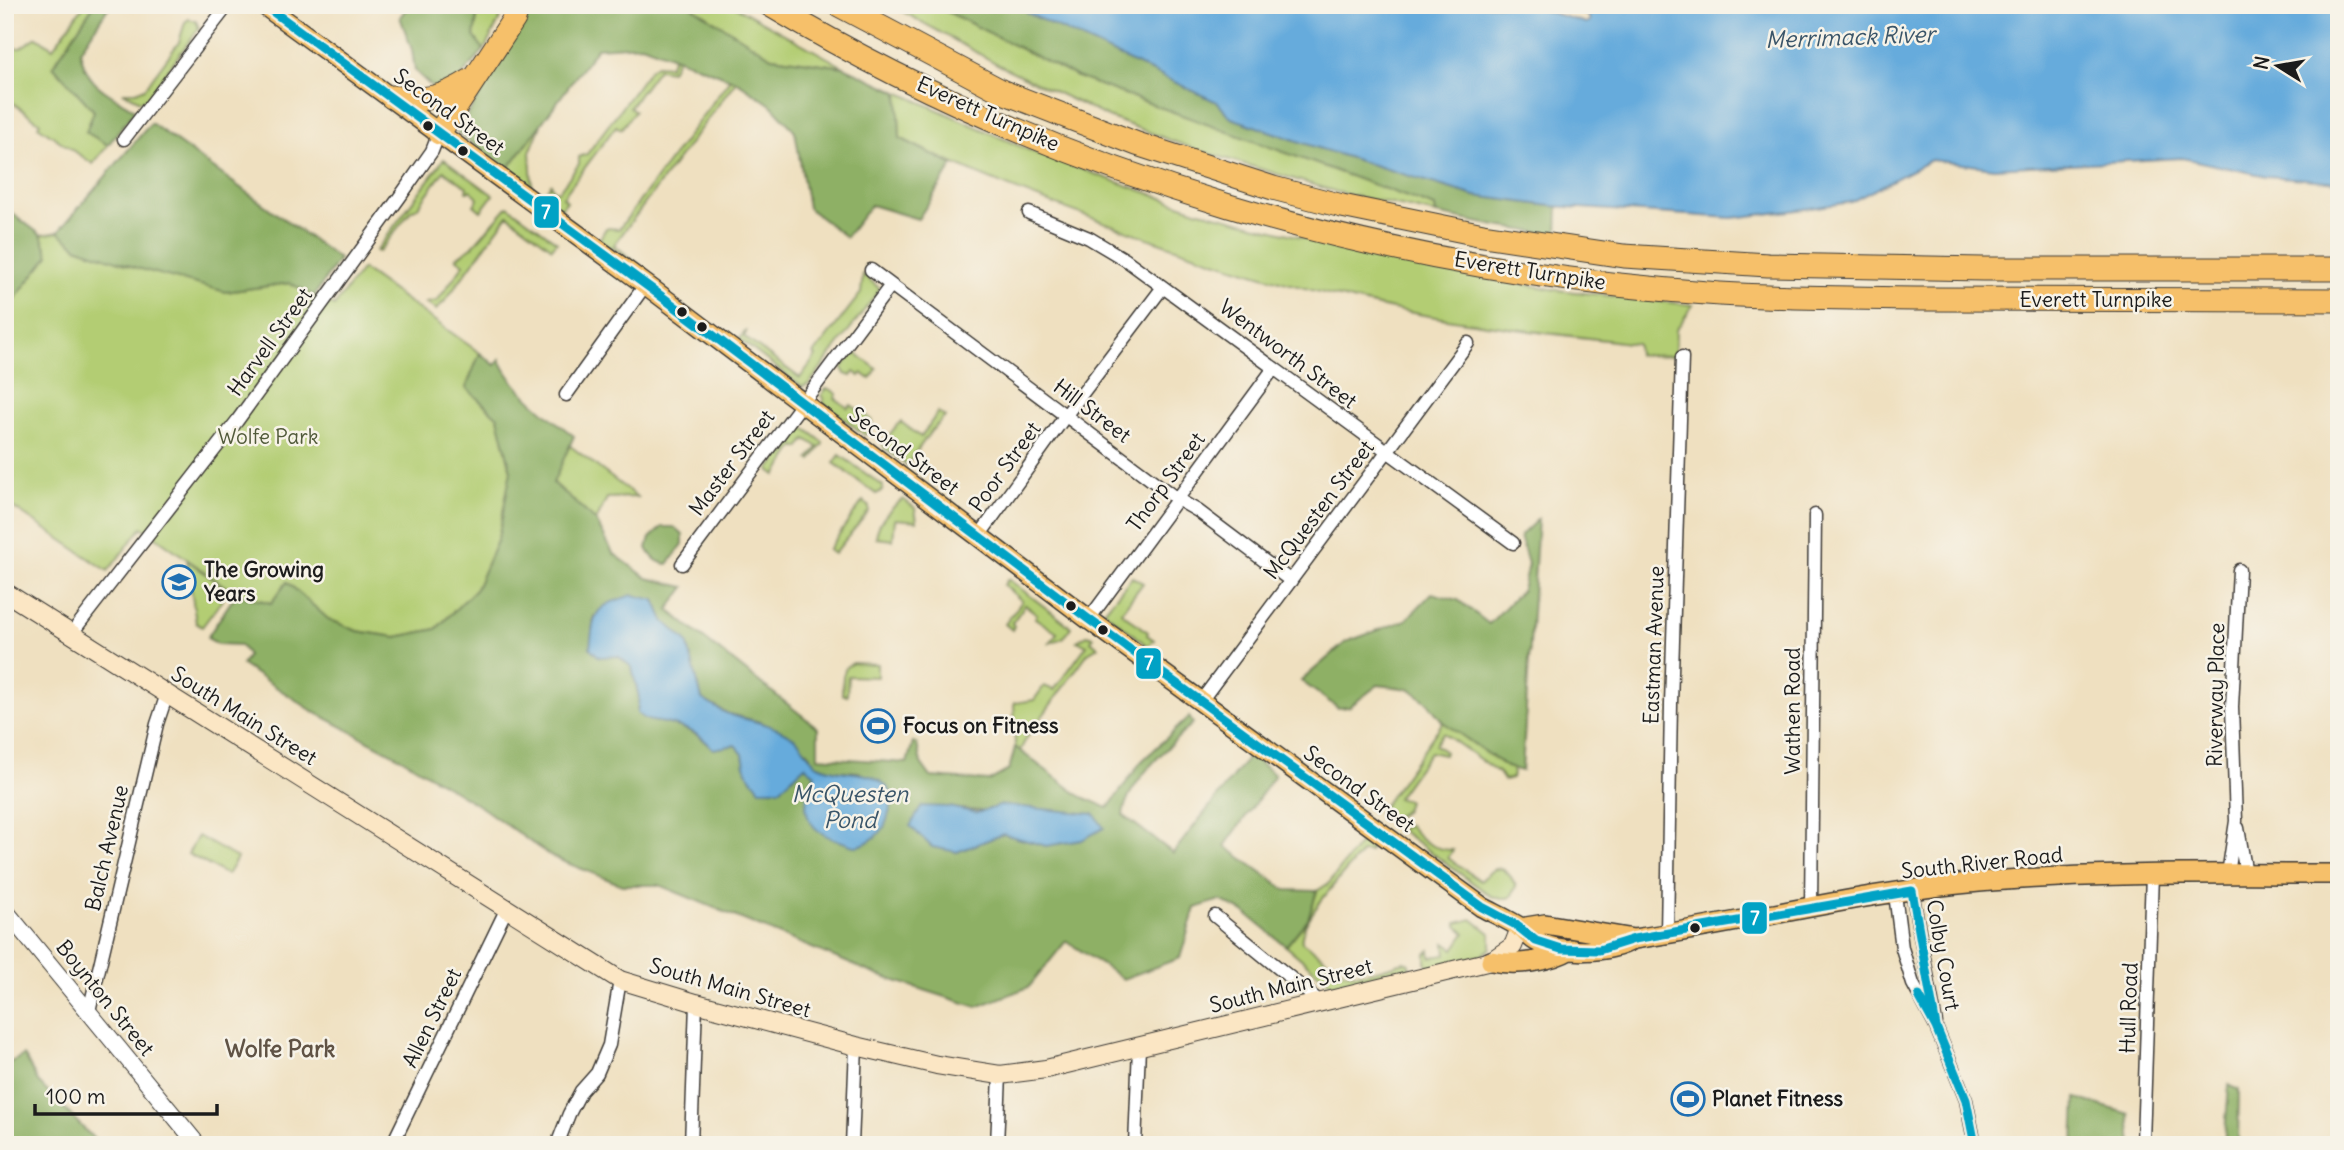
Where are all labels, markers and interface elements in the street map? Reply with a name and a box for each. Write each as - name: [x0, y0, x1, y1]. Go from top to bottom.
- water label: Merrimack River: [1765, 19, 1938, 54]
- north arrow: [2242, 32, 2312, 102]
- text: N: [2248, 54, 2274, 71]
- street label: Second Street: [388, 62, 510, 161]
- street label: Everett Turnpike: [913, 70, 1064, 157]
- unlabelled marker: [421, 119, 435, 133]
- unlabelled marker: [456, 144, 470, 158]
- line badge: 7: [533, 195, 560, 229]
- text: 7: [541, 200, 551, 224]
- street label: Everett Turnpike: [1452, 245, 1608, 296]
- street label: Harvell Street: [221, 282, 318, 401]
- street label: Everett Turnpike: [2019, 286, 2173, 313]
- street label: Wentworth Street: [1214, 293, 1363, 414]
- unlabelled marker: [675, 305, 689, 319]
- unlabelled marker: [695, 320, 709, 334]
- street label: Hill Street: [1048, 373, 1136, 449]
- street label: Second Street: [844, 400, 965, 501]
- street label: Master Street: [683, 404, 780, 521]
- street label: Poor Street: [963, 416, 1046, 517]
- park label: Wolfe Park: [218, 423, 318, 450]
- street label: Thorp Street: [1120, 427, 1211, 537]
- street label: McQuesten Street: [1257, 435, 1380, 585]
- place label: The Growing Years: [203, 556, 324, 607]
- school or university icon: The Growing Years: [160, 563, 198, 601]
- street label: Eastman Avenue: [1637, 565, 1670, 725]
- unlabelled marker: [1064, 599, 1078, 613]
- unlabelled marker: [1096, 623, 1110, 637]
- street label: Riverway Place: [2201, 623, 2230, 767]
- line badge: 7: [1135, 647, 1162, 680]
- street label: Wathen Road: [1779, 647, 1806, 775]
- text: 7: [1144, 651, 1154, 675]
- street label: South Main Street: [166, 660, 322, 771]
- sports icon: Focus on Fitness: [859, 707, 897, 745]
- place label: Focus on Fitness: [903, 712, 1059, 739]
- street label: Second Street: [1298, 739, 1420, 838]
- water label: McQuesten Pond: [792, 779, 909, 834]
- street label: Balch Avenue: [79, 782, 134, 914]
- street label: South River Road: [1900, 841, 2064, 884]
- street label: Colby Court: [1920, 897, 1967, 1012]
- line badge: 7: [1741, 901, 1768, 935]
- text: 7: [1750, 906, 1760, 930]
- unlabelled marker: [1688, 921, 1702, 935]
- street label: Boynton Street: [50, 934, 160, 1061]
- street label: South Main Street: [646, 952, 814, 1023]
- street label: South Main Street: [1207, 952, 1375, 1019]
- street label: Hull Road: [2113, 962, 2144, 1054]
- street label: Allen Street: [396, 964, 467, 1072]
- district label: Wolfe Park: [225, 1034, 336, 1063]
- scale bar: [35, 1073, 217, 1117]
- sports icon: Planet Fitness: [1669, 1080, 1707, 1118]
- text: 100 m: [46, 1083, 105, 1110]
- place label: Planet Fitness: [1712, 1085, 1844, 1112]

